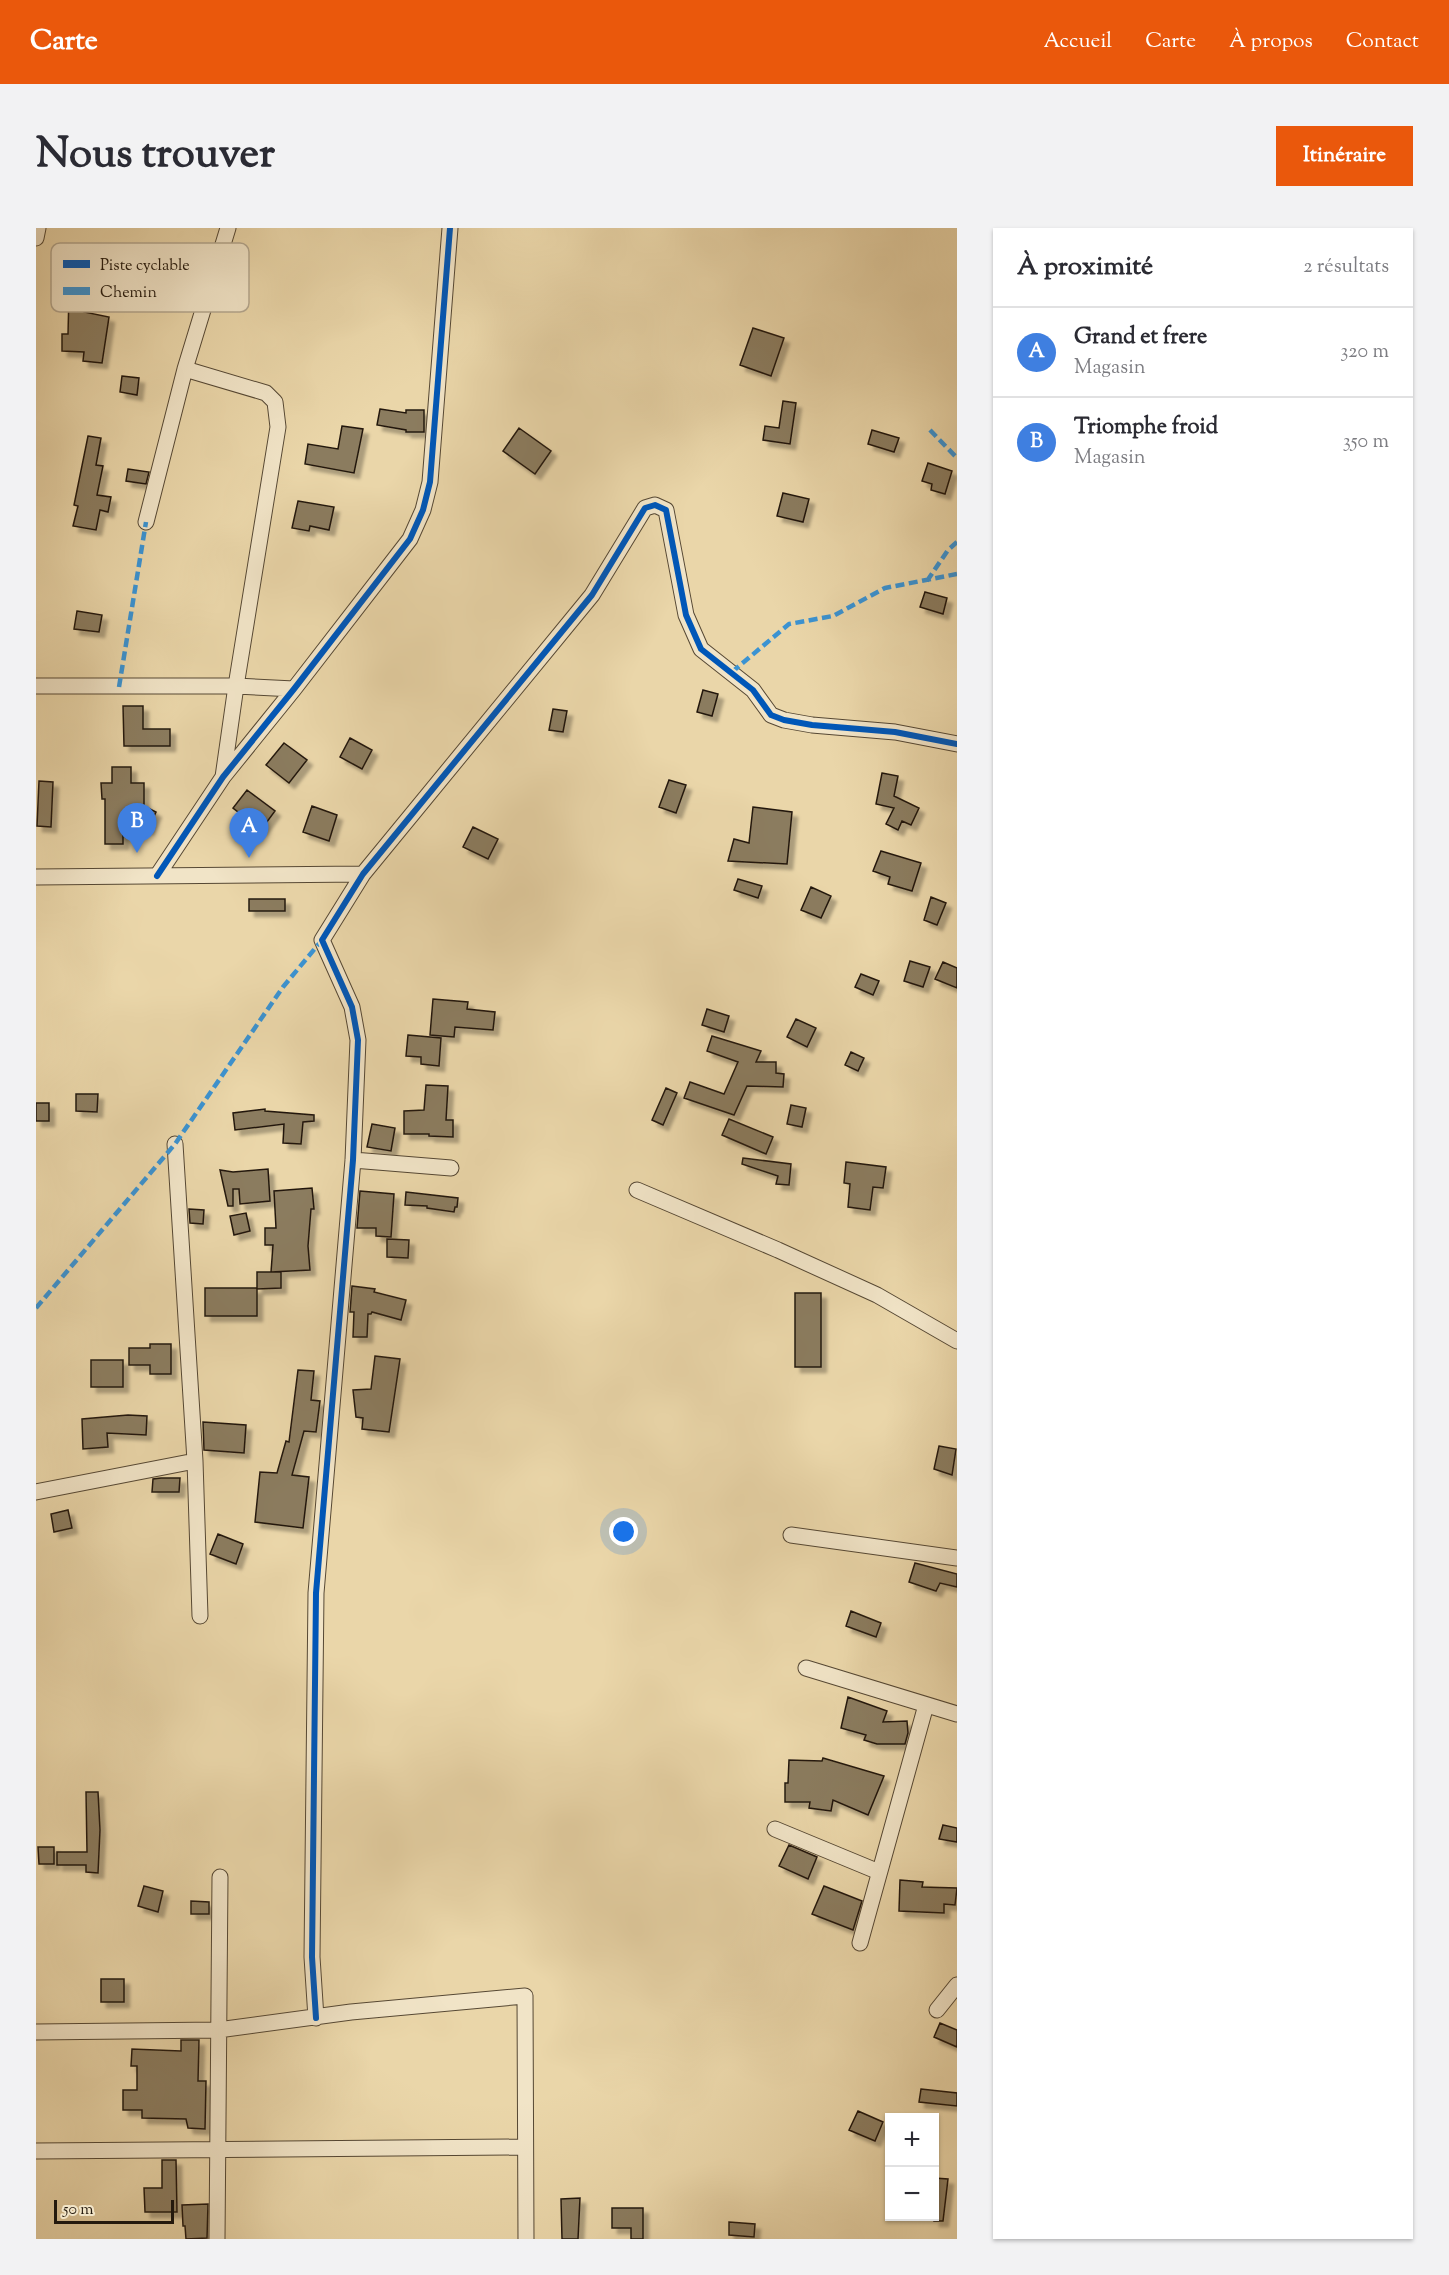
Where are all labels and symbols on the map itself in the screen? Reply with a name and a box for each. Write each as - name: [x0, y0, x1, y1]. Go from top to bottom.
- legend: [51, 243, 249, 312]
- text: Piste cyclable: [100, 255, 190, 278]
- text: Chemin: [100, 282, 157, 305]
- pin: B: [118, 804, 156, 853]
- pin: A: [230, 808, 268, 858]
- your location: [609, 1517, 638, 1546]
- scale bar: [54, 2197, 174, 2224]

